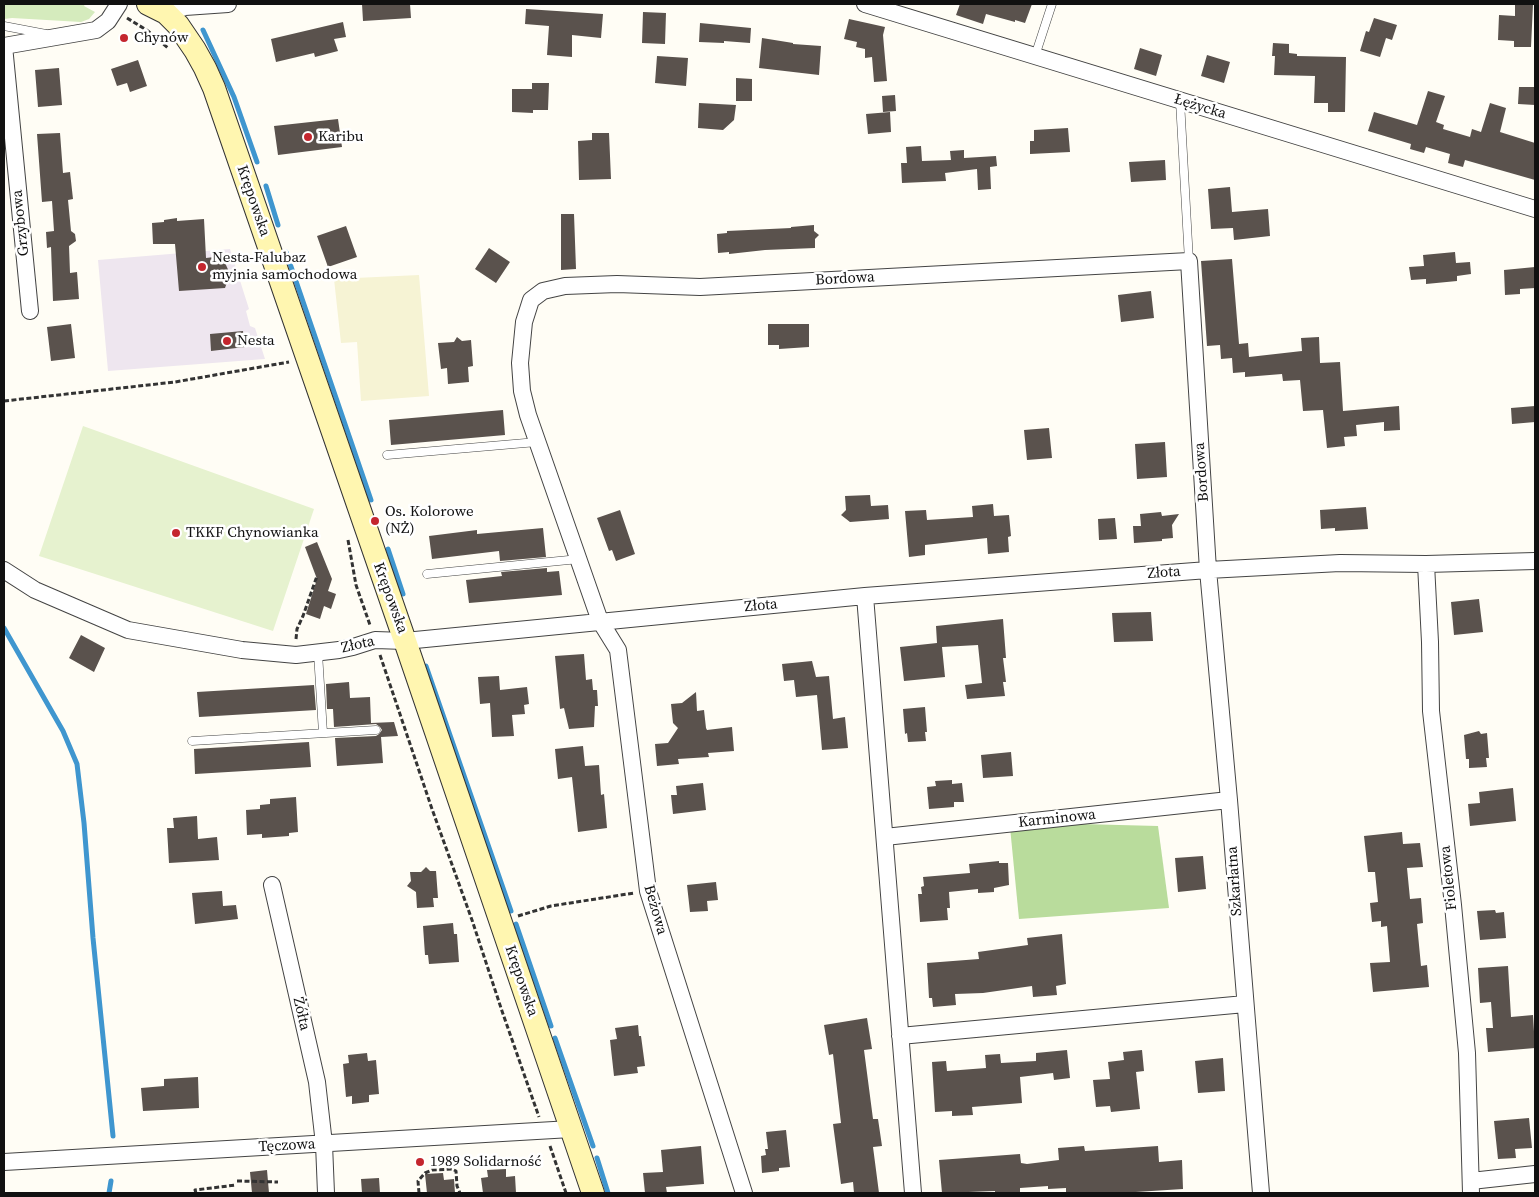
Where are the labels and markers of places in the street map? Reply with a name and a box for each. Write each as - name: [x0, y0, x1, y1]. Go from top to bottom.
- place label: Chynów: [134, 29, 188, 47]
- marker: Chynów: [118, 32, 130, 44]
- place label: Karibu: [318, 128, 363, 146]
- marker: Karibu: [302, 131, 314, 143]
- place label: Nesta-Falubaz myjnia samochodowa: [212, 249, 357, 284]
- marker: Nesta-Falubaz myjnia samochodowa: [196, 261, 208, 273]
- place label: Nesta: [237, 332, 275, 350]
- marker: Nesta: [221, 335, 233, 347]
- place label: Os. Kolorowe (NŻ): [385, 503, 474, 538]
- marker: Os. Kolorowe (NŻ): [369, 515, 381, 527]
- place label: TKKF Chynowianka: [186, 524, 319, 542]
- marker: TKKF Chynowianka: [170, 527, 182, 539]
- place label: 1989 Solidarność: [430, 1153, 542, 1171]
- marker: 1989 Solidarność: [414, 1156, 426, 1168]

